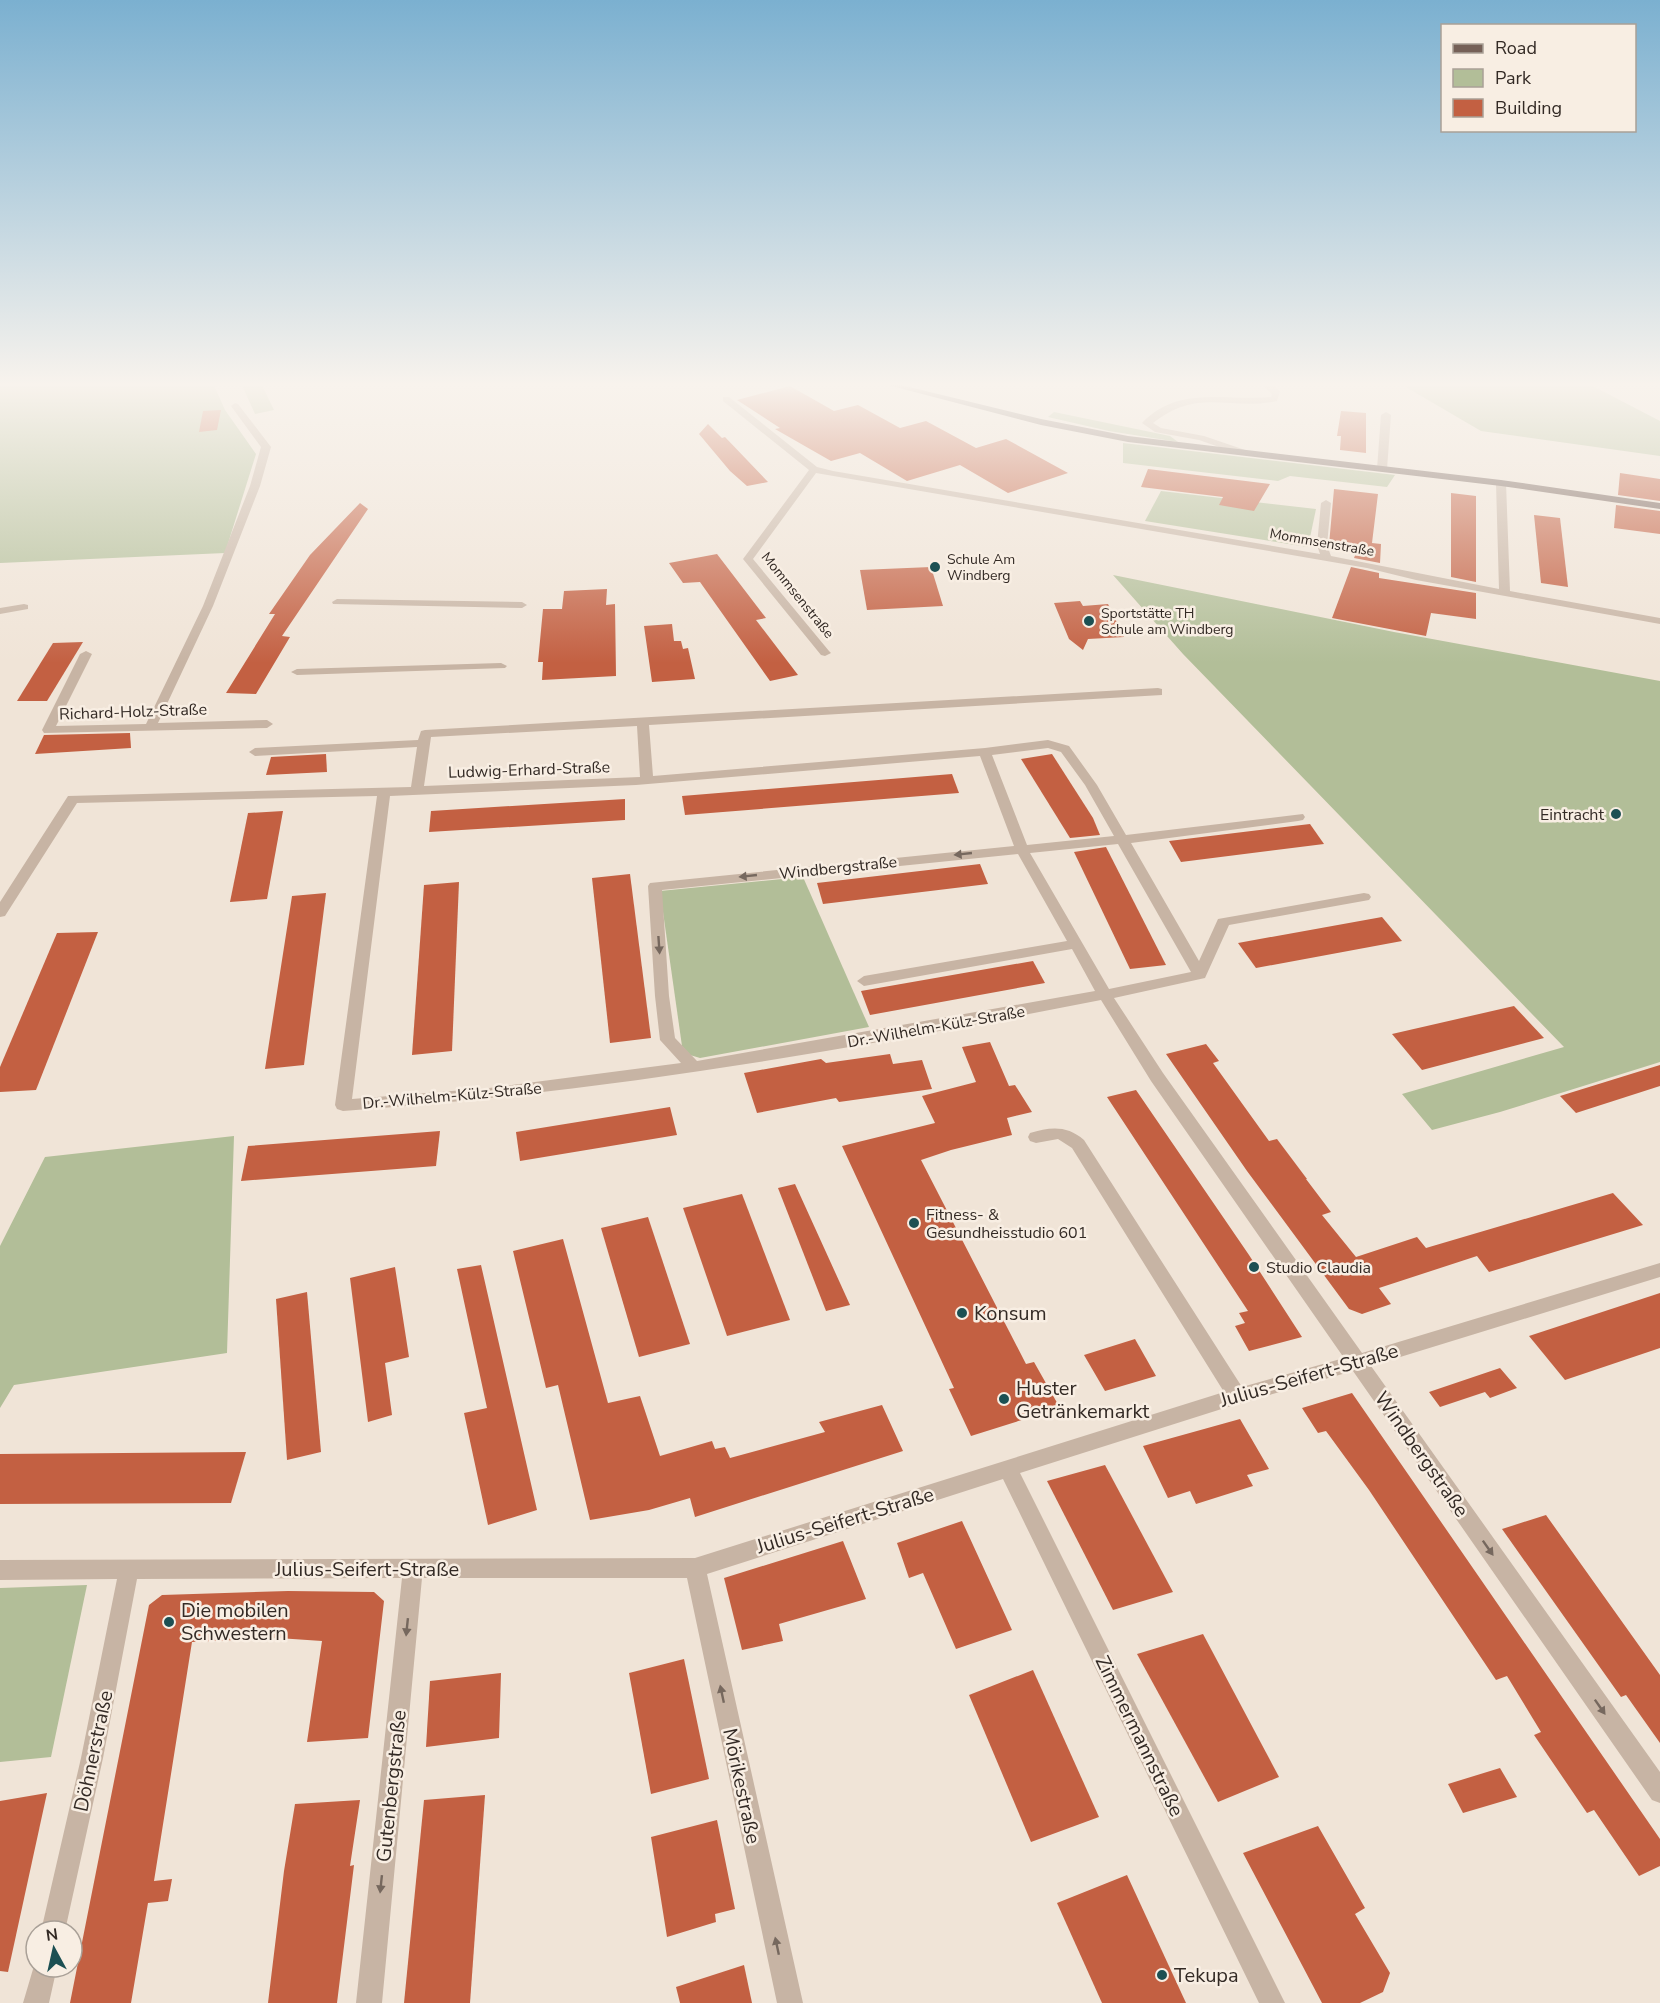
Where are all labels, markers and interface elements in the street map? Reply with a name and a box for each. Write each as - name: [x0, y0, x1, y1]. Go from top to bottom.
- legend: [1441, 24, 1636, 132]
- text: Road: [1495, 36, 1537, 60]
- text: Park: [1495, 66, 1532, 90]
- text: Building: [1495, 96, 1562, 120]
- street label: Mommsenstraße: [1268, 524, 1376, 561]
- street label: Mommsenstraße: [757, 548, 838, 642]
- place label: Schule Am Windberg: [947, 550, 1015, 585]
- marker: Schule Am Windberg: [928, 560, 942, 574]
- place label: Sportstätte TH Schule am Windberg: [1101, 604, 1234, 639]
- marker: Sportstätte TH Schule am Windberg: [1082, 614, 1096, 628]
- street label: Richard-Holz-Straße: [59, 698, 207, 726]
- street label: Ludwig-Erhard-Straße: [448, 756, 610, 784]
- place label: Eintracht: [1540, 804, 1604, 826]
- marker: Eintracht: [1609, 807, 1623, 821]
- one-way arrow: [953, 849, 972, 859]
- street label: Windbergstraße: [778, 851, 898, 885]
- one-way arrow: [739, 872, 758, 881]
- one-way arrow: [654, 935, 664, 954]
- street label: Dr.-Wilhelm-Külz-Straße: [846, 1001, 1027, 1053]
- street label: Dr.-Wilhelm-Külz-Straße: [362, 1077, 543, 1115]
- place label: Fitness- & Gesundheisstudio 601: [926, 1204, 1087, 1244]
- marker: Fitness- & Gesundheisstudio 601: [907, 1216, 921, 1230]
- place label: Studio Claudia: [1266, 1257, 1371, 1279]
- marker: Studio Claudia: [1247, 1260, 1261, 1274]
- place label: Konsum: [974, 1300, 1047, 1327]
- marker: Konsum: [955, 1306, 969, 1320]
- street label: Julius-Seifert-Straße: [1216, 1337, 1401, 1414]
- place label: Huster Getränkemarkt: [1016, 1375, 1150, 1425]
- street label: Windbergstraße: [1368, 1386, 1475, 1523]
- marker: Huster Getränkemarkt: [997, 1392, 1011, 1406]
- street label: Julius-Seifert-Straße: [752, 1481, 937, 1561]
- one-way arrow: [1482, 1539, 1494, 1555]
- street label: Julius-Seifert-Straße: [274, 1556, 459, 1583]
- place label: Die mobilen Schwestern: [181, 1597, 289, 1647]
- marker: Die mobilen Schwestern: [162, 1615, 176, 1629]
- one-way arrow: [402, 1618, 412, 1637]
- street label: Zimmermannstraße: [1089, 1651, 1190, 1821]
- one-way arrow: [717, 1684, 726, 1703]
- street label: Döhnerstraße: [67, 1688, 120, 1814]
- one-way arrow: [1594, 1699, 1605, 1715]
- street label: Gutenbergstraße: [370, 1709, 413, 1863]
- street label: Mörikestraße: [716, 1726, 767, 1846]
- one-way arrow: [376, 1874, 386, 1893]
- north arrow: [24, 1919, 84, 1979]
- text: N: [45, 1923, 60, 1947]
- one-way arrow: [772, 1936, 781, 1955]
- place label: Tekupa: [1174, 1962, 1239, 1989]
- marker: Tekupa: [1155, 1968, 1169, 1982]

